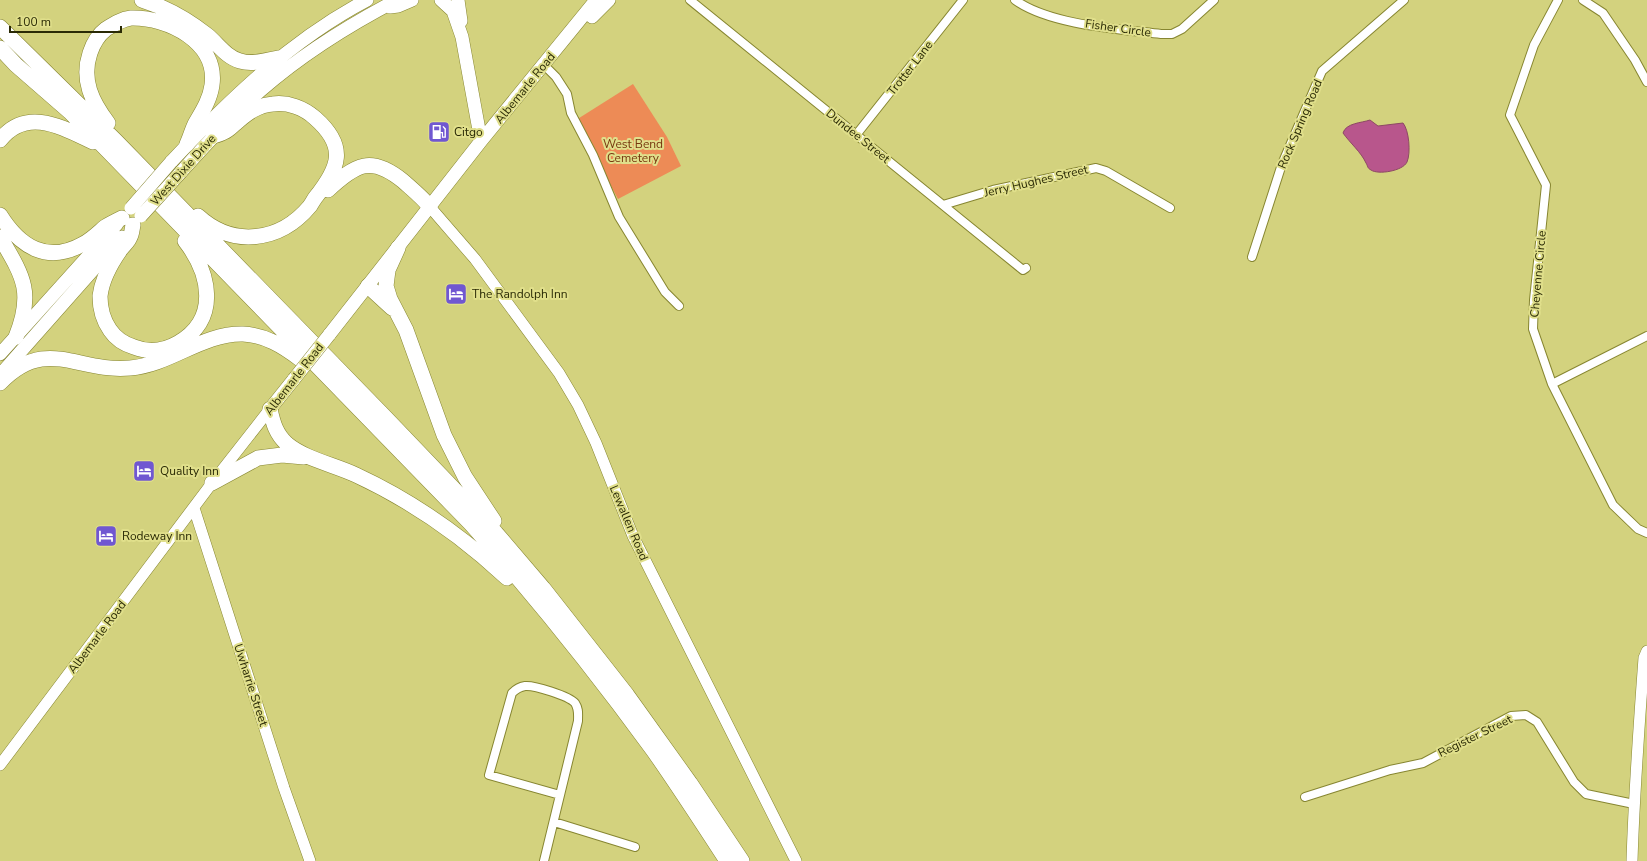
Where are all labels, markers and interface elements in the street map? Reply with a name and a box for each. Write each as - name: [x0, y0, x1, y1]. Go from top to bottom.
- scale bar: [10, 8, 121, 34]
- text: 100 m: [16, 14, 51, 30]
- street label: Fisher Circle: [1084, 15, 1152, 41]
- street label: Trotter Lane: [884, 37, 936, 99]
- street label: Albemarle Road: [491, 49, 559, 127]
- street label: Rock Spring Road: [1274, 77, 1326, 171]
- street label: Dundee Street: [823, 105, 894, 167]
- fuel station icon: Citgo: [426, 119, 452, 145]
- place label: Citgo: [454, 124, 483, 140]
- street label: West Dixie Drive: [147, 131, 219, 209]
- park label: West Bend Cemetery: [603, 136, 663, 166]
- street label: Jerry Hughes Street: [982, 161, 1090, 201]
- street label: Cheyenne Circle: [1526, 230, 1550, 318]
- hotel icon: The Randolph Inn: [443, 281, 469, 307]
- place label: The Randolph Inn: [472, 286, 568, 302]
- street label: Albemarle Road: [261, 340, 327, 418]
- hotel icon: Quality Inn: [131, 458, 157, 484]
- place label: Quality Inn: [160, 463, 219, 479]
- street label: Lewallen Road: [606, 483, 652, 563]
- hotel icon: Rodeway Inn: [93, 523, 119, 549]
- place label: Rodeway Inn: [122, 528, 192, 544]
- street label: Albemarle Road: [64, 597, 130, 677]
- street label: Uwharrie Street: [230, 642, 272, 729]
- street label: Register Street: [1435, 711, 1515, 761]

